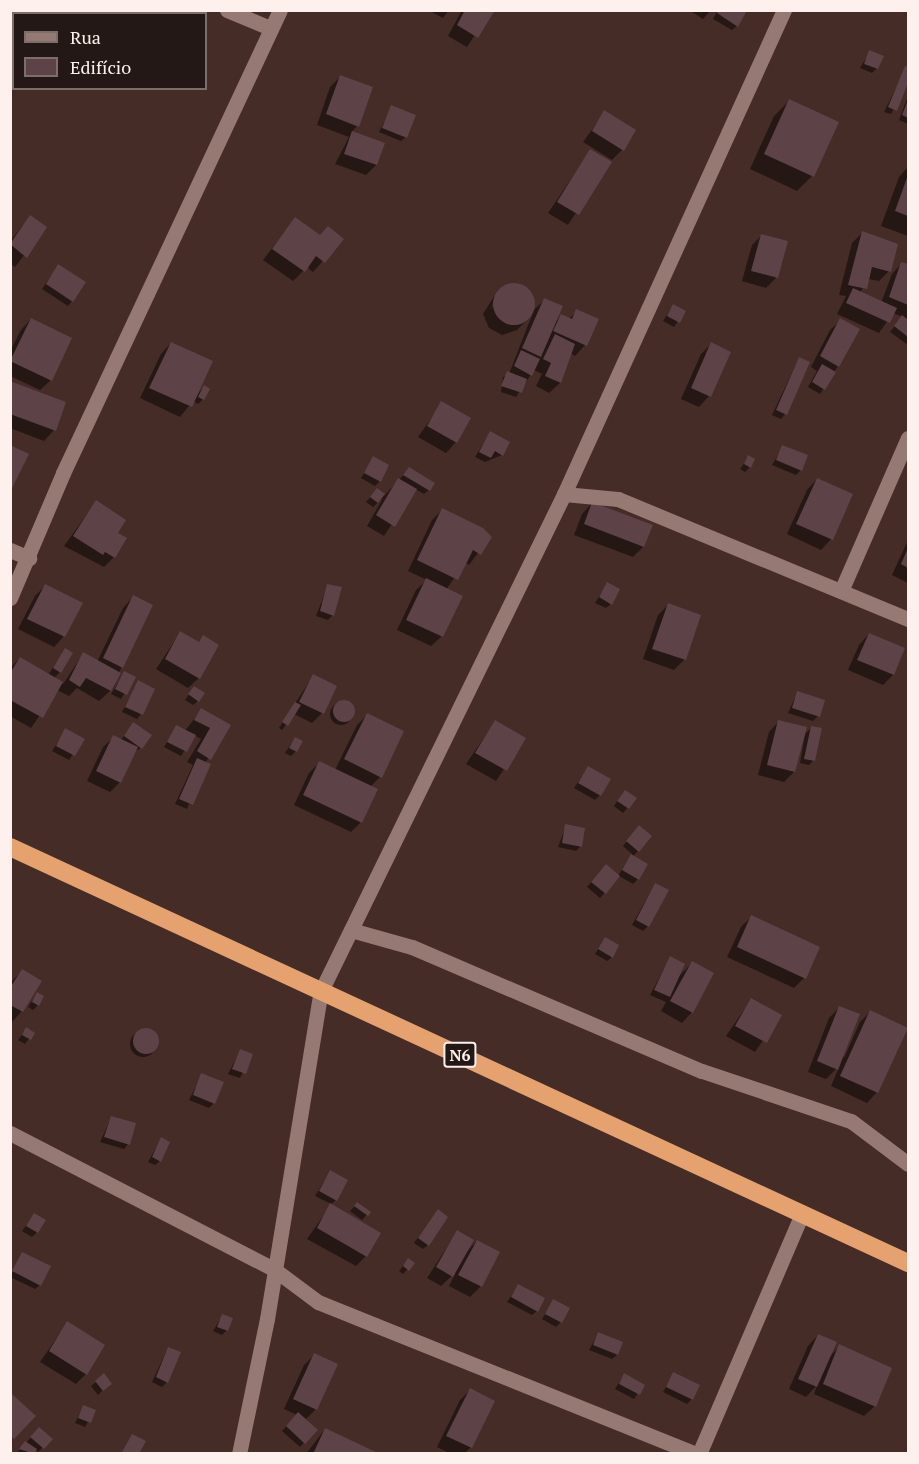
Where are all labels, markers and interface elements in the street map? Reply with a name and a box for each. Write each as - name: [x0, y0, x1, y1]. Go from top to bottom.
- legend: [12, 12, 207, 90]
- text: Rua: [70, 25, 101, 49]
- text: Edifício: [70, 55, 131, 79]
- road number: N6: [442, 1042, 478, 1068]

